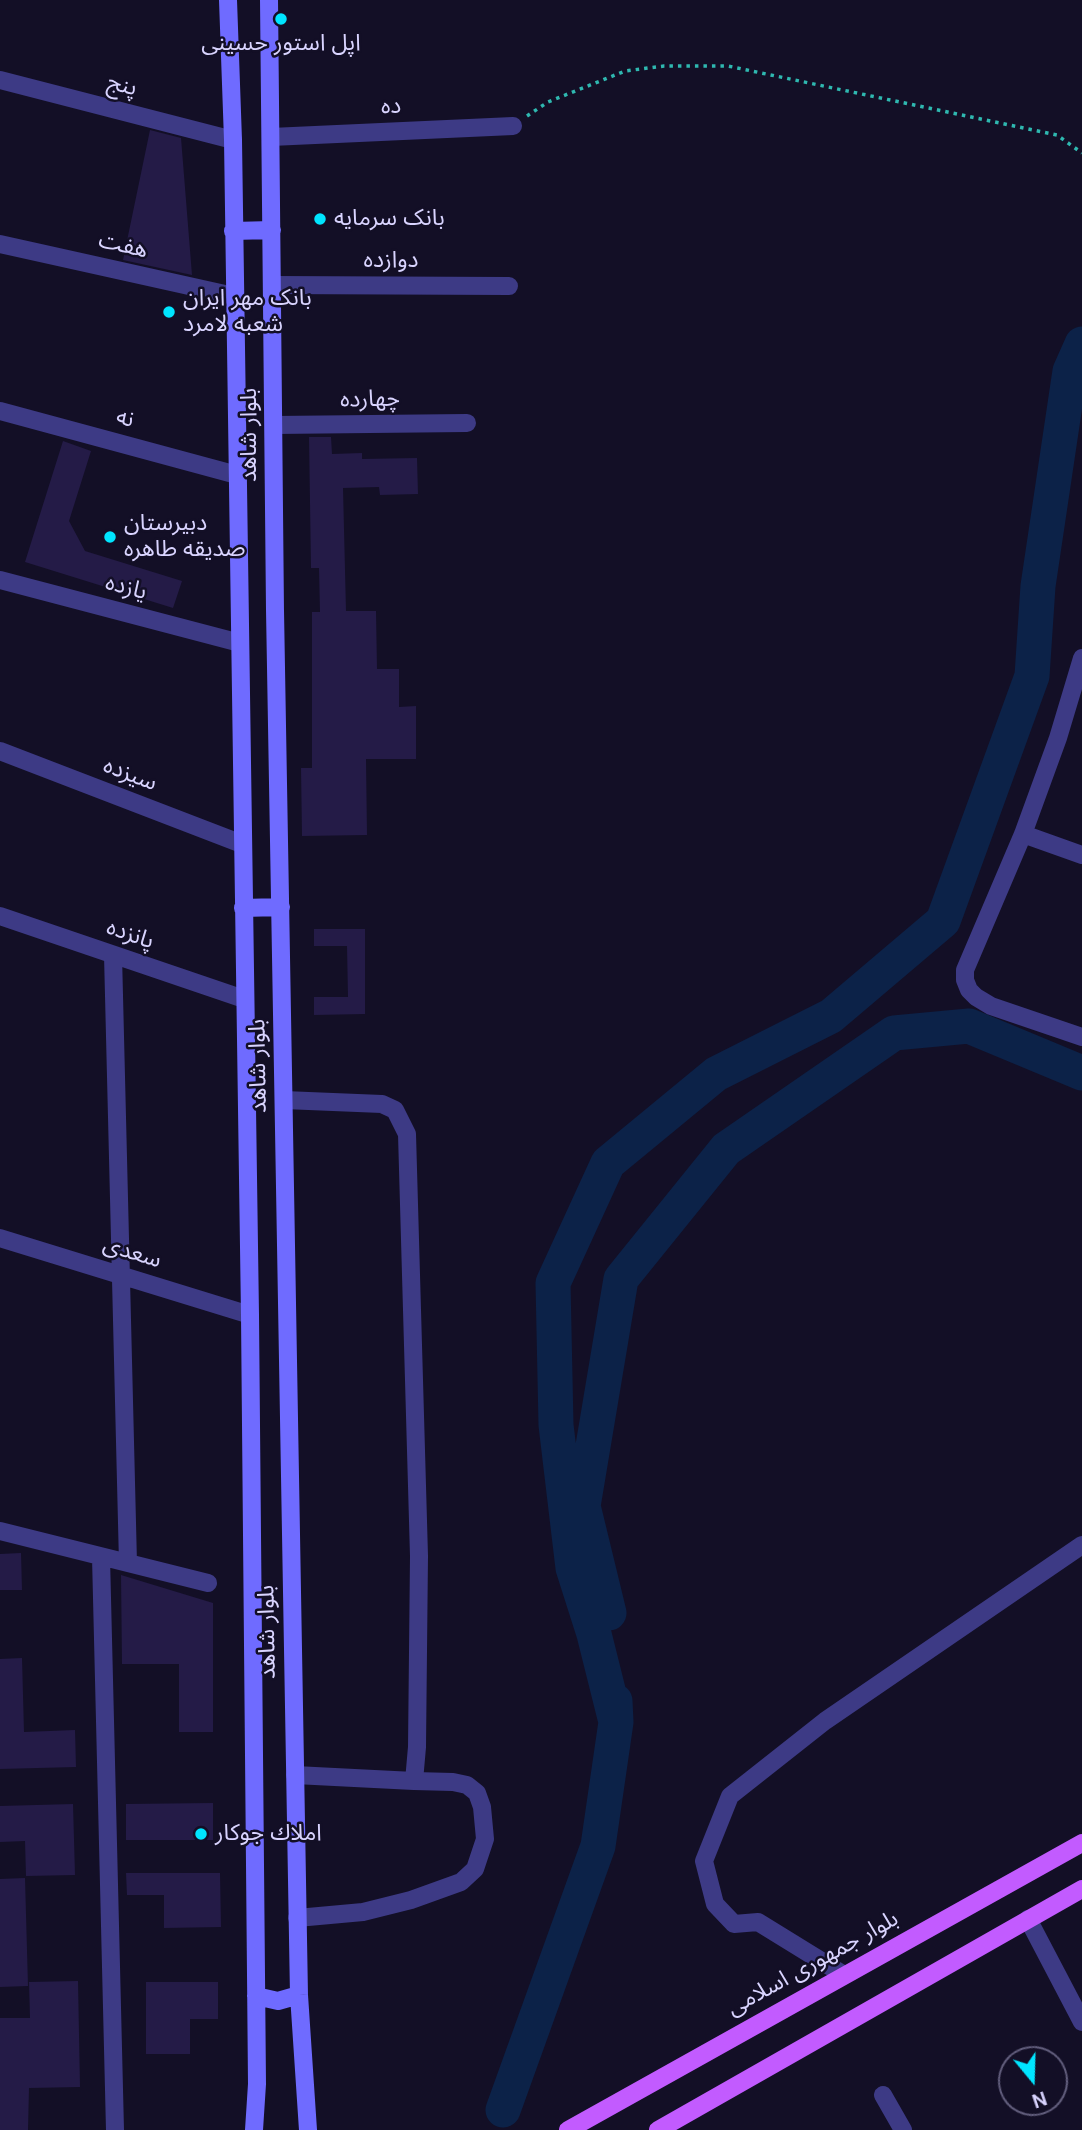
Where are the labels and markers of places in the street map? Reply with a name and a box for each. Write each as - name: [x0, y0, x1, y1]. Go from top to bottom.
- marker: اپل استور حسینی: [273, 11, 289, 27]
- place label: اپل استور حسینی: [201, 30, 361, 58]
- place label: بانک سرمایه: [334, 205, 445, 233]
- marker: بانک سرمایه: [312, 211, 328, 227]
- place label: بانک مهر ایران شعبه لامرد: [183, 285, 312, 339]
- marker: بانک مهر ایران شعبه لامرد: [161, 304, 177, 320]
- place label: دبیرستان صدیقه طاهره: [124, 510, 246, 564]
- marker: دبیرستان صدیقه طاهره: [102, 529, 118, 545]
- place label: املاك جوكار: [215, 1820, 322, 1848]
- marker: املاك جوكار: [193, 1826, 209, 1842]

